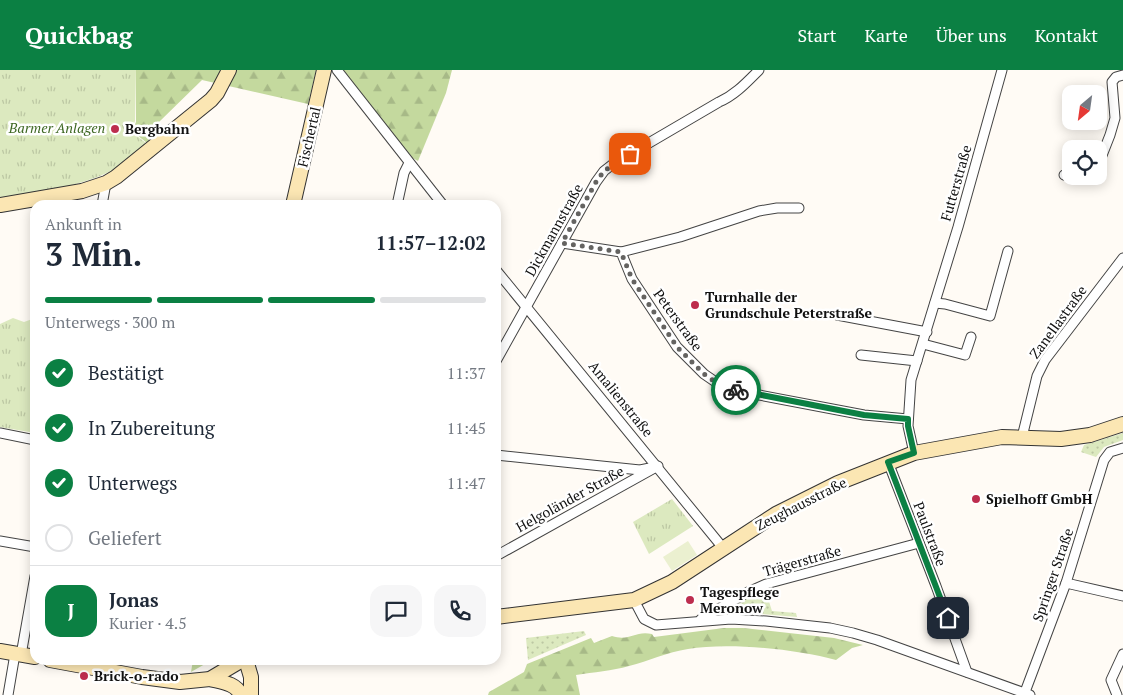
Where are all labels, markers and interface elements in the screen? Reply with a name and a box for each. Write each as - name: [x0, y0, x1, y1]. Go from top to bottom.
- text: Quickbag: [25, 19, 133, 51]
- text: Start: [797, 23, 836, 47]
- text: Karte: [864, 23, 908, 47]
- text: Über uns: [936, 23, 1007, 47]
- text: Kontakt: [1035, 23, 1098, 47]
- north arrow: [1062, 85, 1108, 130]
- map controls: [1062, 85, 1107, 185]
- street label: Fischertal: [292, 105, 325, 169]
- park label: Barmer Anlagen: [8, 118, 105, 137]
- place label: Bergbahn: [125, 119, 190, 138]
- marker: Bergbahn: [109, 123, 121, 135]
- pin: [609, 133, 651, 175]
- icon: bag: [616, 140, 644, 168]
- button: locate: [1062, 140, 1107, 185]
- street label: Futterstraße: [936, 143, 975, 223]
- street label: Dickmannstraße: [520, 180, 587, 280]
- text: Ankunft in: [45, 213, 122, 235]
- text: 11:57–12:02: [376, 230, 486, 255]
- text: 3 Min.: [45, 233, 142, 275]
- street label: Zanellastraße: [1025, 281, 1091, 362]
- street label: Peterstraße: [649, 285, 707, 355]
- place label: Turnhalle der Grundschule Peterstraße: [705, 287, 873, 322]
- marker: Turnhalle der Grundschule Peterstraße: [689, 299, 701, 311]
- text: Unterwegs · 300 m: [45, 311, 175, 333]
- street label: Amalienstraße: [585, 357, 658, 440]
- icon: check: [45, 359, 73, 387]
- text: Bestätigt: [88, 360, 164, 385]
- text: 11:37: [447, 362, 486, 384]
- courier: [711, 365, 761, 415]
- icon: bike: [722, 376, 750, 404]
- icon: check: [45, 414, 73, 442]
- text: In Zubereitung: [88, 415, 215, 440]
- text: 11:45: [447, 417, 486, 439]
- street label: Helgoländer Straße: [512, 461, 627, 536]
- icon: check: [45, 469, 73, 497]
- text: Unterwegs: [88, 470, 178, 495]
- text: 11:47: [447, 472, 486, 494]
- street label: Zeughausstraße: [752, 472, 850, 535]
- place label: Spielhoff GmbH: [986, 489, 1093, 508]
- marker: Spielhoff GmbH: [970, 493, 982, 505]
- street label: Paulstraße: [910, 499, 951, 569]
- text: Geliefert: [88, 525, 162, 550]
- street label: Springer Straße: [1028, 526, 1077, 624]
- street label: Trägerstraße: [761, 540, 843, 581]
- place label: Tagespflege Meronow: [700, 582, 780, 617]
- button: chat: [370, 585, 422, 637]
- button: phone: [434, 585, 486, 637]
- text: Jonas: [109, 587, 159, 612]
- marker: Tagespflege Meronow: [684, 594, 696, 606]
- pin: [927, 597, 969, 639]
- text: J: [68, 598, 74, 623]
- icon: home: [934, 604, 962, 632]
- text: Kurier · 4.5: [109, 612, 187, 634]
- place label: Brick-o-rado: [94, 666, 179, 685]
- marker: Brick-o-rado: [78, 670, 90, 682]

